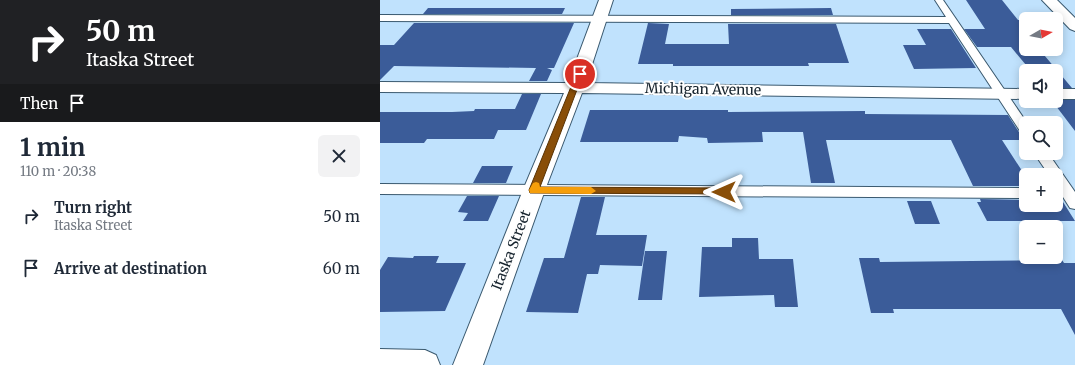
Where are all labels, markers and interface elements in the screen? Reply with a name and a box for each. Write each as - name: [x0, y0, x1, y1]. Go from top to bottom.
- north arrow: [1019, 12, 1063, 56]
- map controls: [1019, 12, 1063, 264]
- text: 50 m: [86, 13, 155, 49]
- icon: right: [20, 16, 72, 68]
- text: Itaska Street: [86, 48, 194, 71]
- pin: [563, 57, 597, 91]
- icon: arrive: [569, 63, 591, 85]
- button: sound: [1019, 64, 1063, 108]
- street label: Michigan Avenue: [645, 79, 761, 99]
- icon: arrive: [66, 92, 88, 114]
- text: Then: [20, 94, 58, 113]
- button: search: [1019, 116, 1063, 160]
- text: 1 min: [20, 132, 85, 163]
- button: close: [318, 135, 360, 177]
- text: 110 m · 20:38: [20, 163, 96, 180]
- button: +: [1019, 168, 1063, 212]
- position arrow: [703, 171, 745, 213]
- text: Turn right: [54, 198, 132, 217]
- icon: right: [20, 205, 42, 227]
- text: 50 m: [323, 207, 360, 226]
- street label: Itaska Street: [487, 207, 535, 293]
- text: Itaska Street: [54, 217, 132, 234]
- button: −: [1019, 220, 1063, 264]
- icon: arrive: [20, 257, 42, 279]
- text: Arrive at destination: [54, 259, 207, 278]
- text: 60 m: [323, 259, 360, 278]

